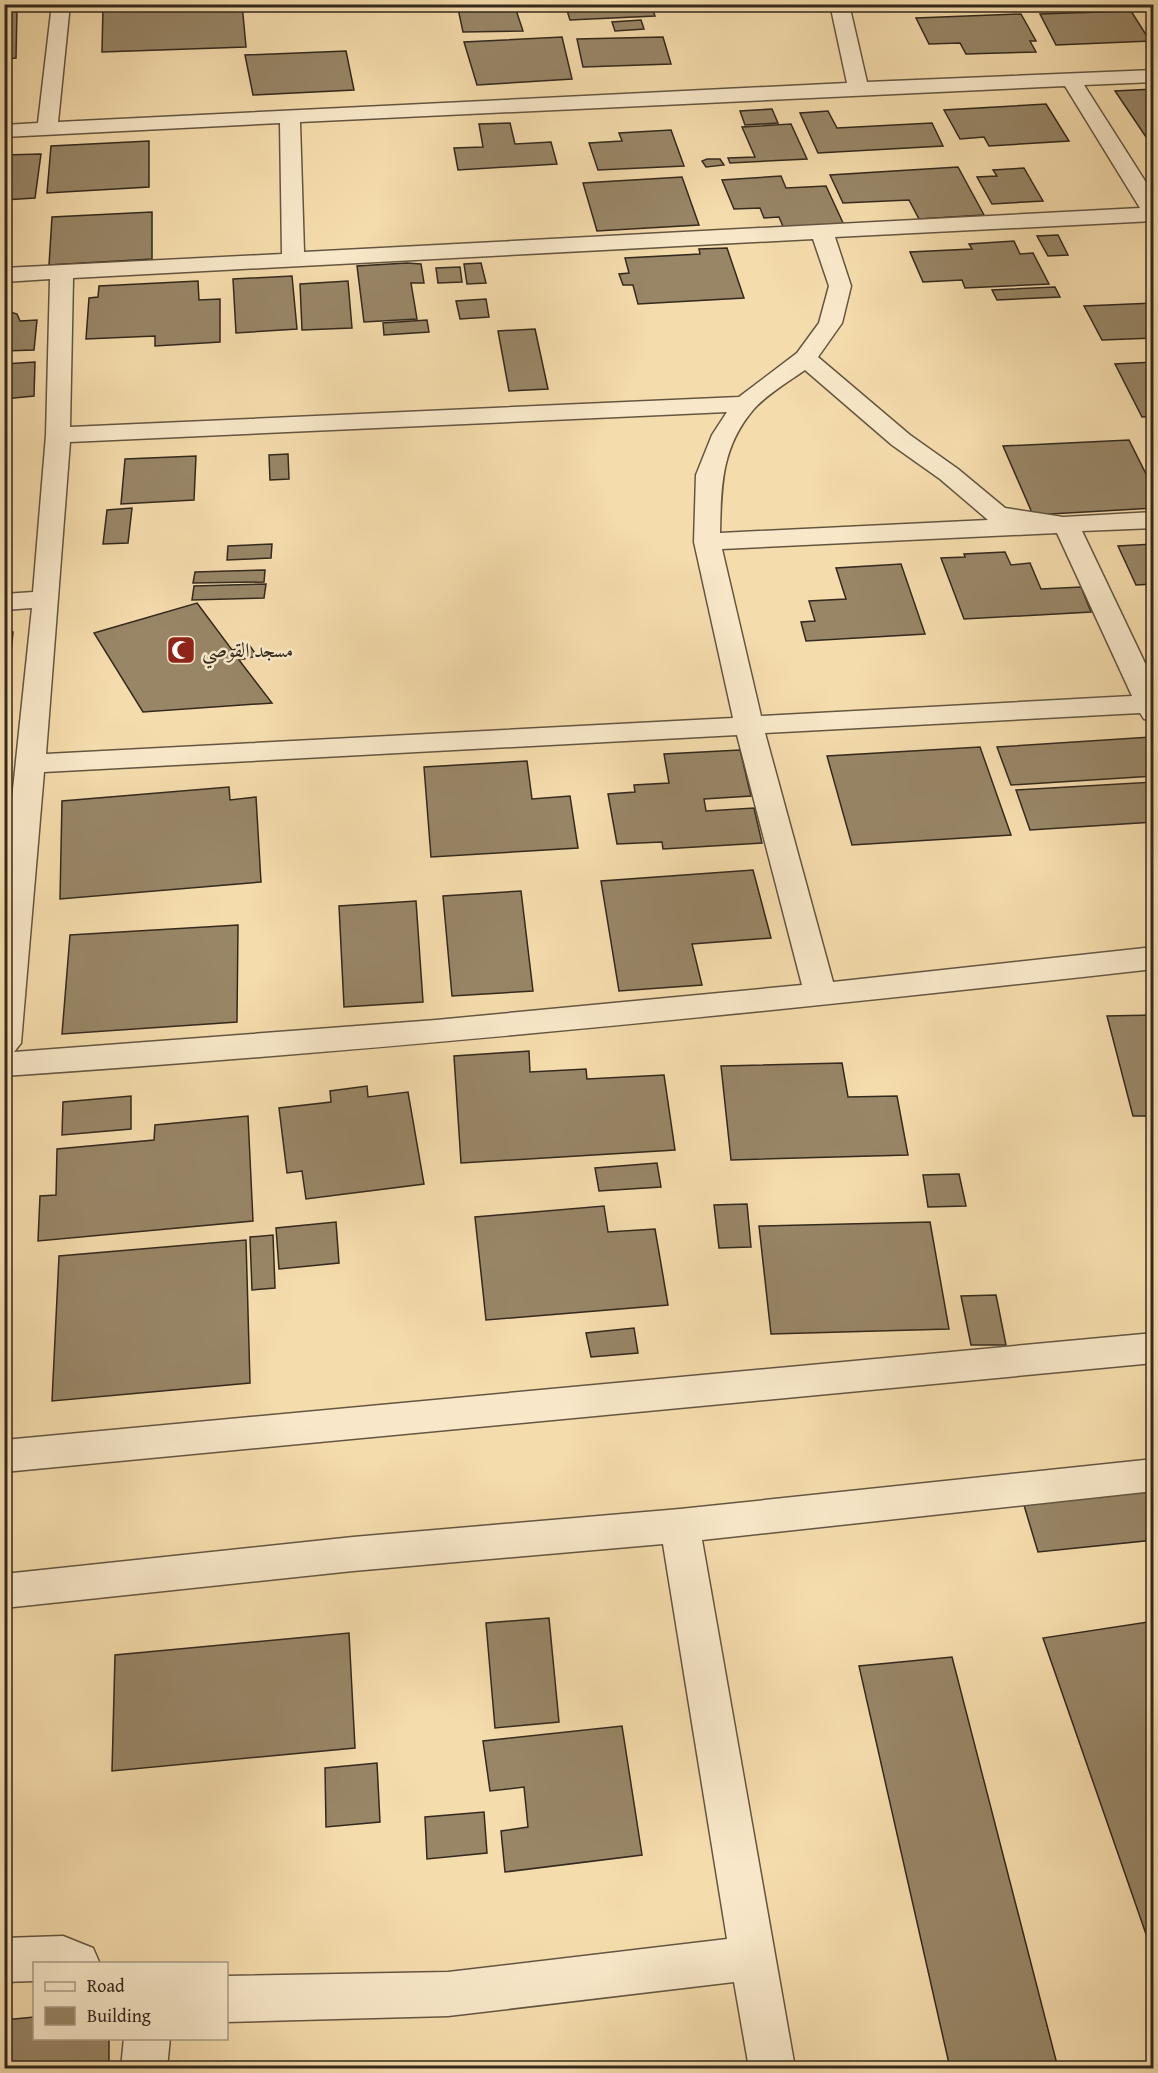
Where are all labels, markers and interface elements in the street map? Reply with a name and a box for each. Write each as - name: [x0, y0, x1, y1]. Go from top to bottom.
- mosque icon: مسجد القوصي: [165, 634, 197, 666]
- place label: مسجد القوصي: [202, 635, 293, 669]
- legend: [33, 1962, 228, 2040]
- text: Road: [87, 1972, 125, 1999]
- text: Building: [87, 2002, 151, 2029]

